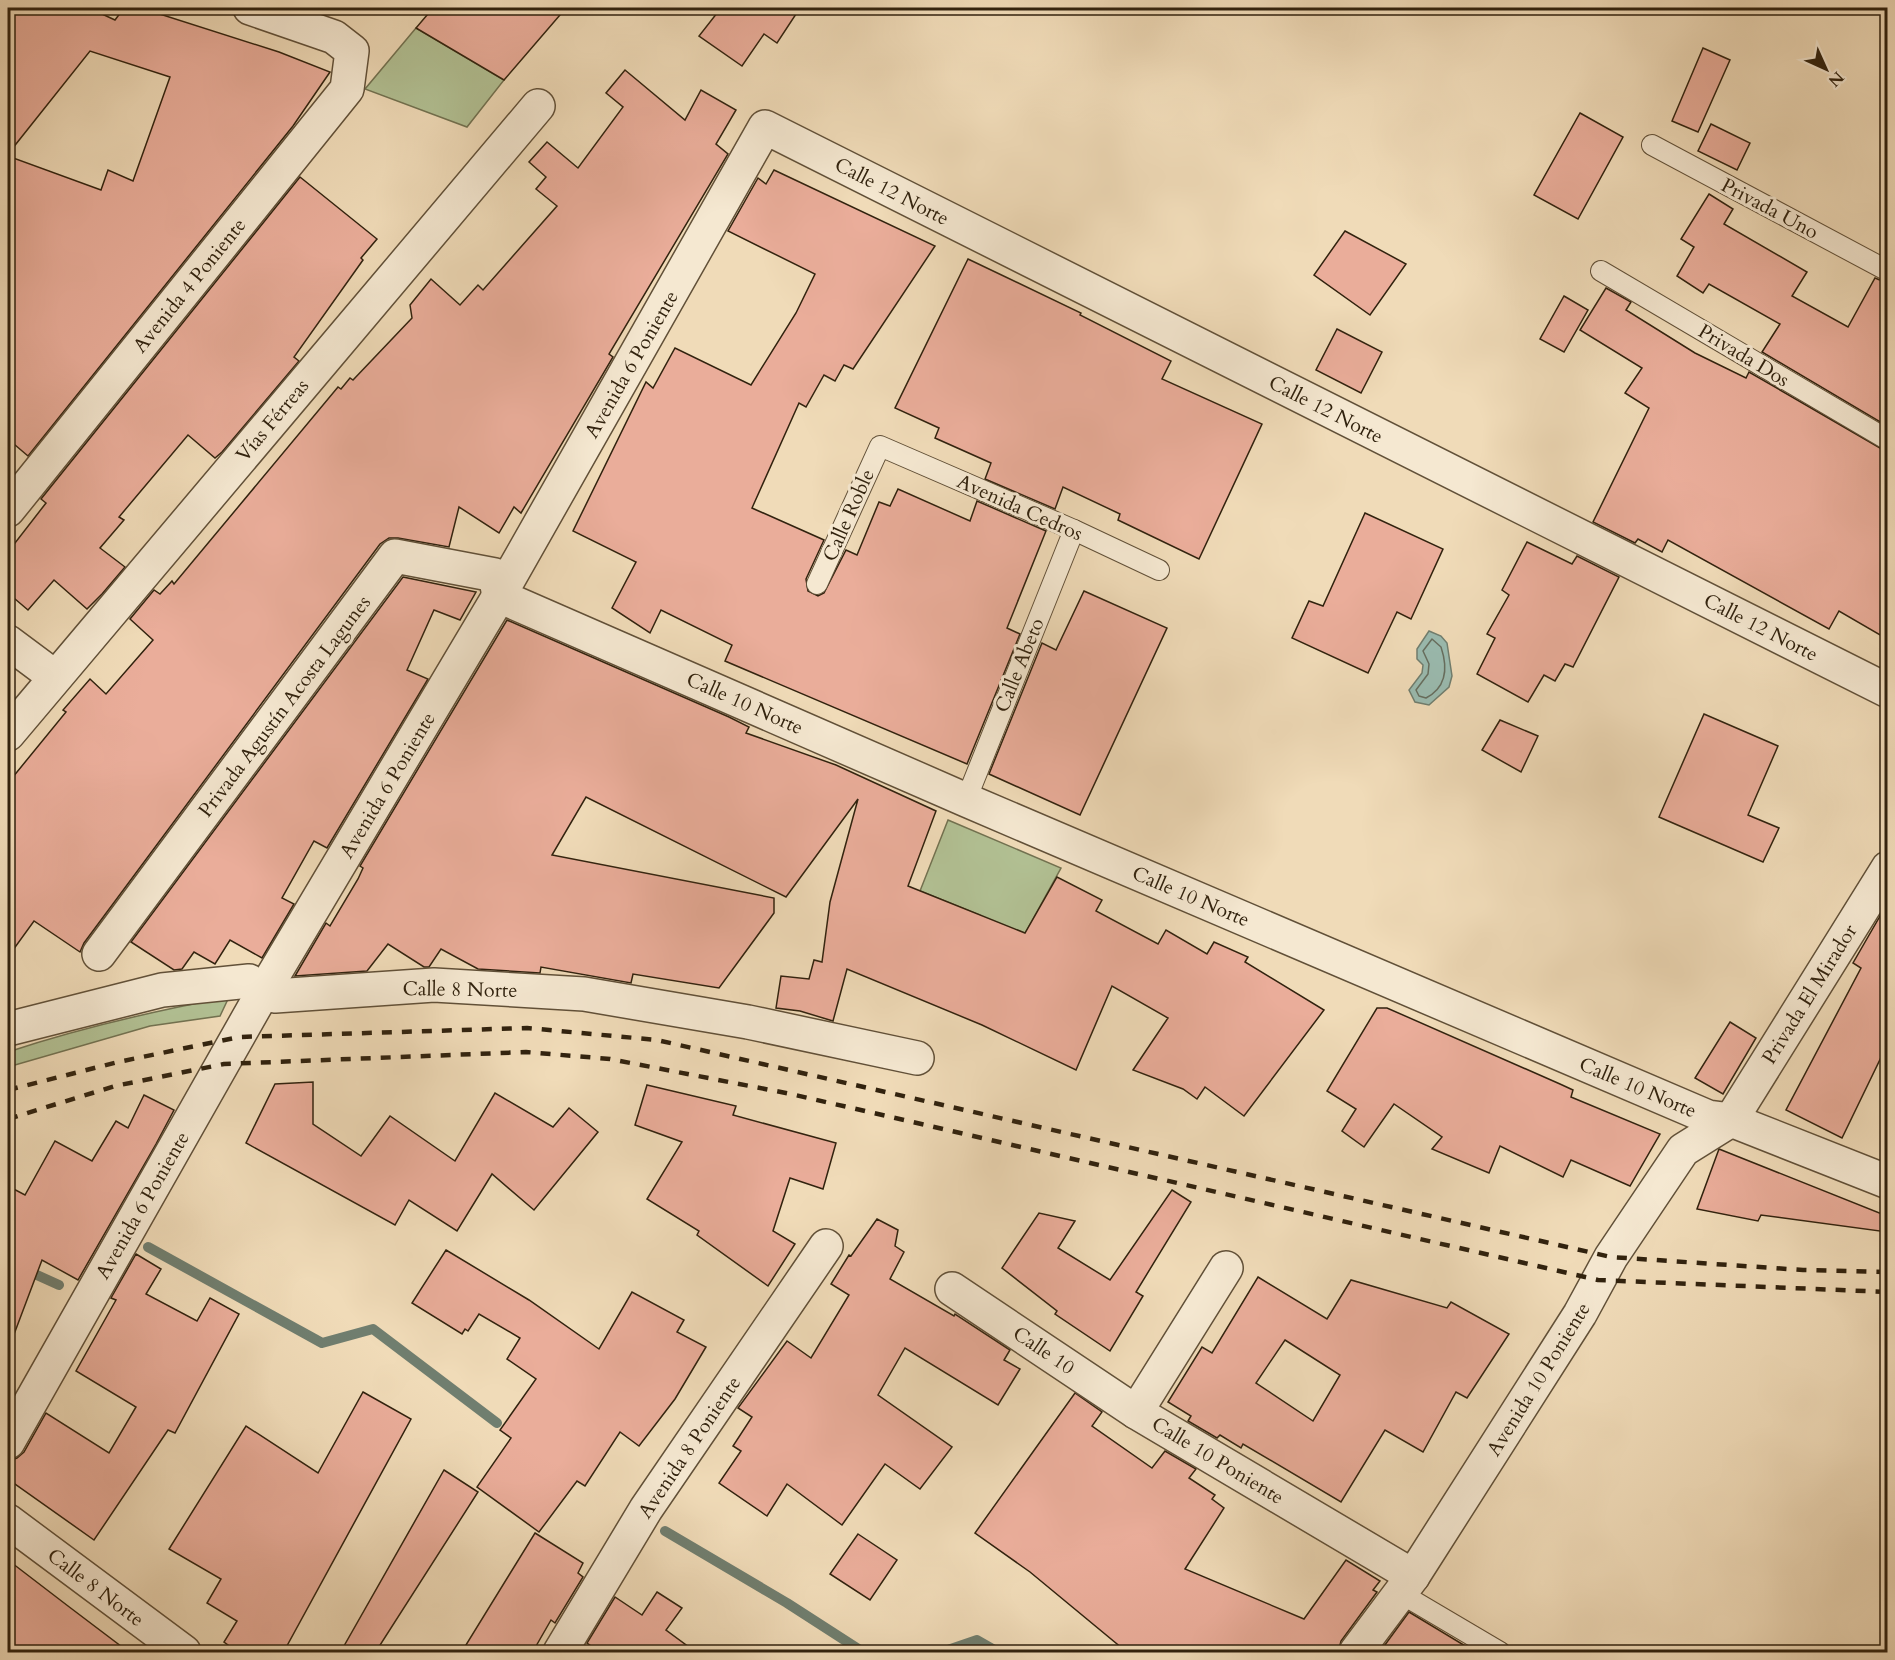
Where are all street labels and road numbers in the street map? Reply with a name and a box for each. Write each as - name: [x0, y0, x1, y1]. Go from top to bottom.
- street label: Calle 12 Norte: [830, 151, 954, 232]
- street label: Privada Uno: [1716, 171, 1823, 245]
- street label: Avenida 4 Poniente: [127, 212, 252, 358]
- street label: Avenida 6 Poniente: [578, 286, 685, 443]
- street label: Privada Dos: [1693, 318, 1794, 393]
- street label: Calle 12 Norte: [1264, 369, 1388, 450]
- street label: Vías Férreas: [230, 373, 315, 467]
- street label: Calle Roble: [816, 465, 881, 566]
- street label: Avenida Cedros: [953, 468, 1087, 547]
- street label: Calle 12 Norte: [1699, 587, 1823, 668]
- street label: Privada Agustín Acosta Lagunes: [192, 590, 377, 823]
- street label: Calle Abeto: [988, 614, 1051, 716]
- street label: Calle 10 Norte: [682, 666, 807, 741]
- street label: Avenida 6 Poniente: [333, 707, 442, 863]
- street label: Calle 10 Norte: [1128, 860, 1254, 933]
- street label: Privada El Mirador: [1756, 919, 1864, 1069]
- street label: Calle 8 Norte: [402, 975, 518, 1004]
- street label: Calle 10 Norte: [1575, 1051, 1701, 1124]
- street label: Avenida 6 Poniente: [89, 1127, 196, 1284]
- street label: Avenida 10 Poniente: [1480, 1297, 1597, 1461]
- street label: Calle 10: [1008, 1320, 1080, 1381]
- street label: Avenida 8 Poniente: [632, 1371, 747, 1524]
- street label: Calle 10 Poniente: [1147, 1410, 1289, 1511]
- street label: Calle 8 Norte: [42, 1542, 150, 1633]

